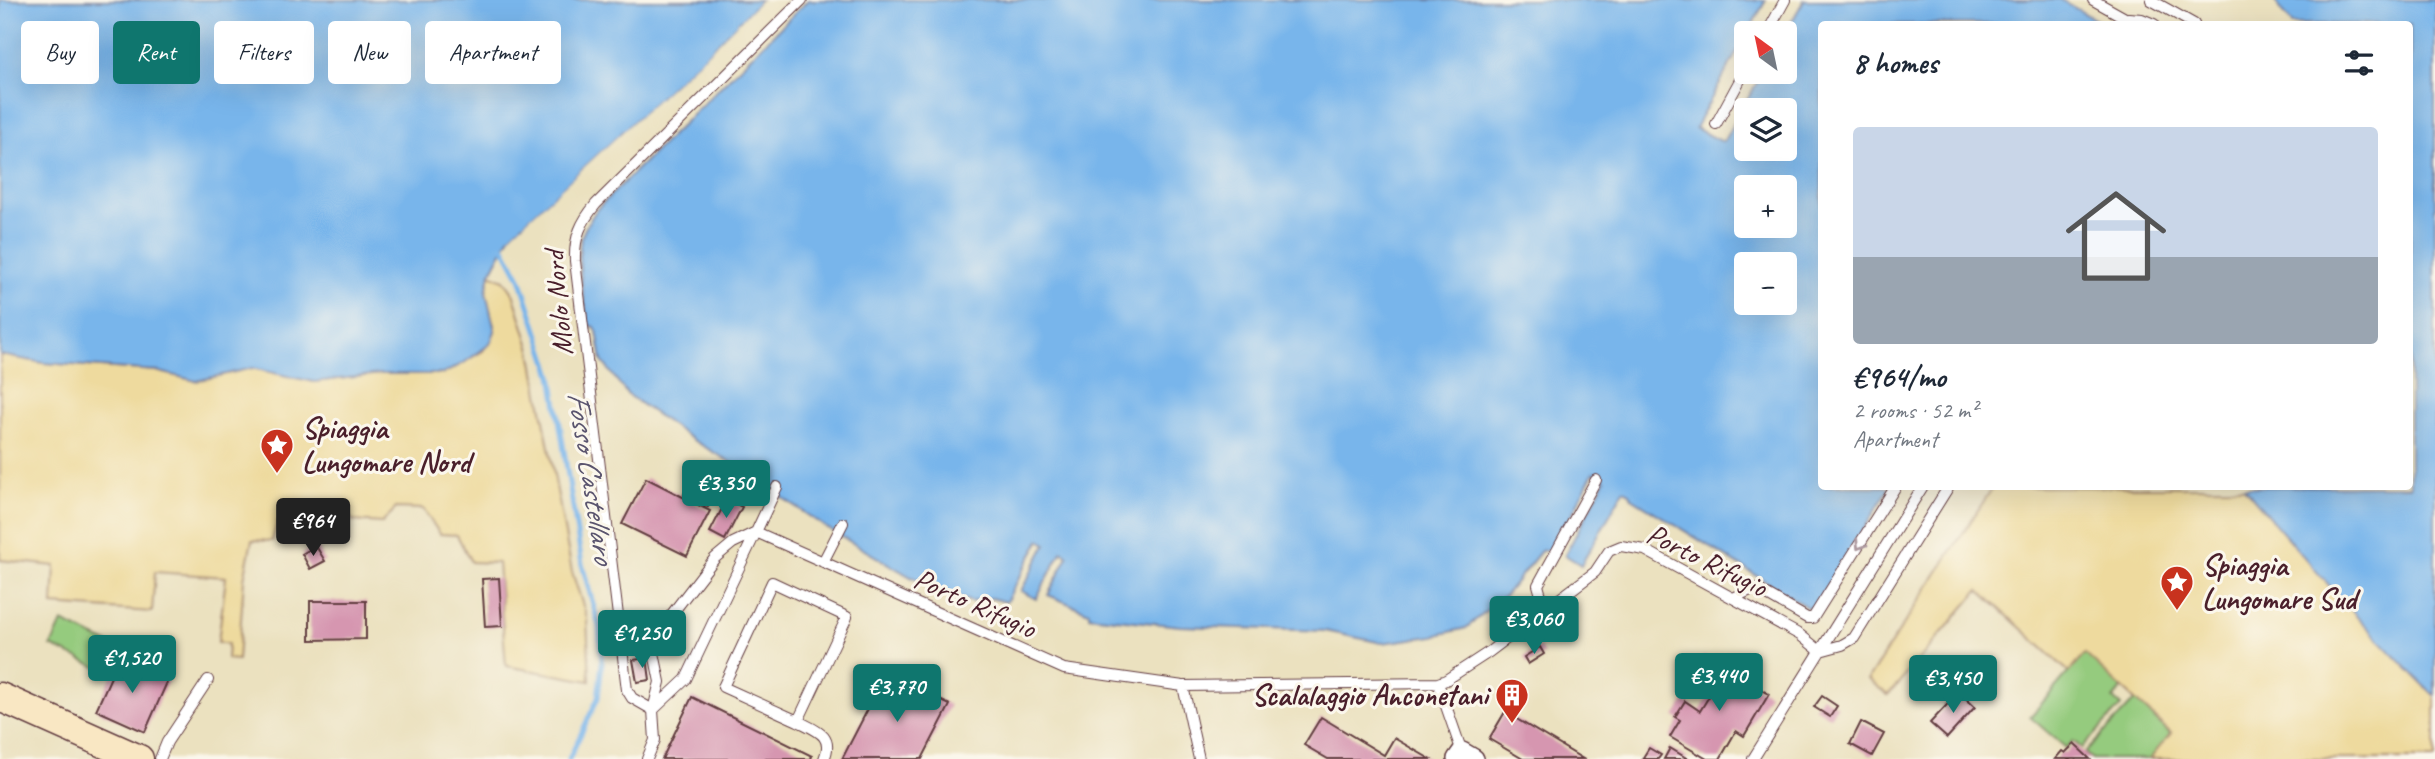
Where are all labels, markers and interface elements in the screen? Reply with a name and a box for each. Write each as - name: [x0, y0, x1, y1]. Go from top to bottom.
- chip: Buy: [21, 21, 99, 84]
- chip: Rent: [113, 21, 200, 84]
- chip: Filters: [214, 21, 314, 84]
- chip: New: [328, 21, 411, 84]
- chip: Apartment: [425, 21, 561, 84]
- north arrow: [1734, 21, 1797, 84]
- map controls: [1734, 21, 1797, 315]
- text: 8 homes: [1853, 44, 1938, 82]
- icon: filters: [2340, 44, 2378, 82]
- button: layers: [1734, 98, 1797, 161]
- icon: home: [2053, 173, 2179, 299]
- button: +: [1734, 175, 1797, 238]
- street label: Molo Nord: [534, 245, 582, 357]
- button: −: [1734, 252, 1797, 315]
- text: €964/mo: [1853, 358, 1946, 396]
- water label: Fosso Castellaro: [558, 388, 626, 569]
- text: 2 rooms · 52 m²: [1853, 396, 1977, 425]
- place label: Spiaggia Lungomare Nord: [302, 409, 475, 481]
- text: Apartment: [1853, 425, 1938, 454]
- place icon: Spiaggia Lungomare Nord: [258, 426, 296, 475]
- pin: €3,350: [669, 461, 783, 520]
- text: €3,350: [698, 468, 754, 497]
- pin: €964: [272, 498, 354, 558]
- text: €964: [292, 506, 334, 535]
- street label: Porto Rifugio: [1641, 515, 1775, 606]
- one-way arrow: [1856, 537, 1869, 550]
- place label: Spiaggia Lungomare Sud: [2202, 546, 2361, 618]
- street label: Porto Rifugio: [908, 559, 1043, 647]
- place icon: Spiaggia Lungomare Sud: [2158, 563, 2196, 612]
- pin: €3,060: [1477, 596, 1591, 656]
- text: €3,060: [1506, 604, 1562, 633]
- pin: €1,250: [585, 610, 699, 670]
- text: €1,250: [614, 618, 670, 647]
- pin: €1,520: [75, 636, 189, 695]
- text: €1,520: [104, 643, 160, 672]
- pin: €3,440: [1662, 654, 1776, 713]
- pin: €3,450: [1896, 656, 2010, 715]
- text: €3,440: [1691, 661, 1747, 690]
- text: €3,450: [1925, 663, 1981, 692]
- pin: €3,770: [840, 664, 954, 724]
- text: €3,770: [869, 672, 925, 701]
- place label: Scalalaggio Anconetani: [1252, 676, 1492, 714]
- building icon: Scalalaggio Anconetani: [1493, 676, 1531, 725]

